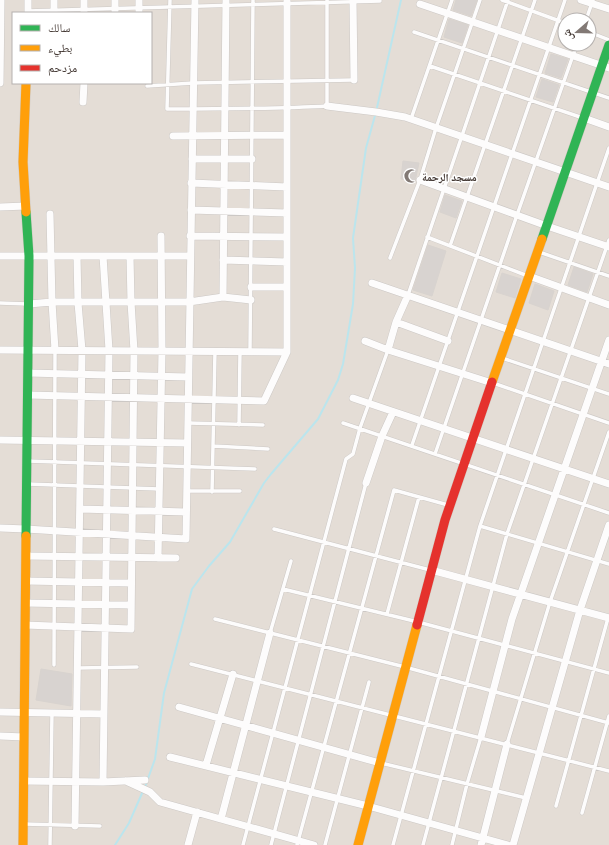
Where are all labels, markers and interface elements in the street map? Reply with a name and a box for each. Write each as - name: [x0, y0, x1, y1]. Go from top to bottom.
- legend: [12, 12, 152, 84]
- north arrow: [557, 12, 597, 52]
- text: سالك: [48, 20, 70, 35]
- text: ش: [559, 27, 577, 43]
- text: بطيء: [48, 40, 72, 58]
- text: مزدحم: [48, 60, 77, 76]
- mosque icon: مسجد الرحمة: [403, 168, 419, 184]
- place label: مسجد الرحمة: [422, 170, 477, 184]

